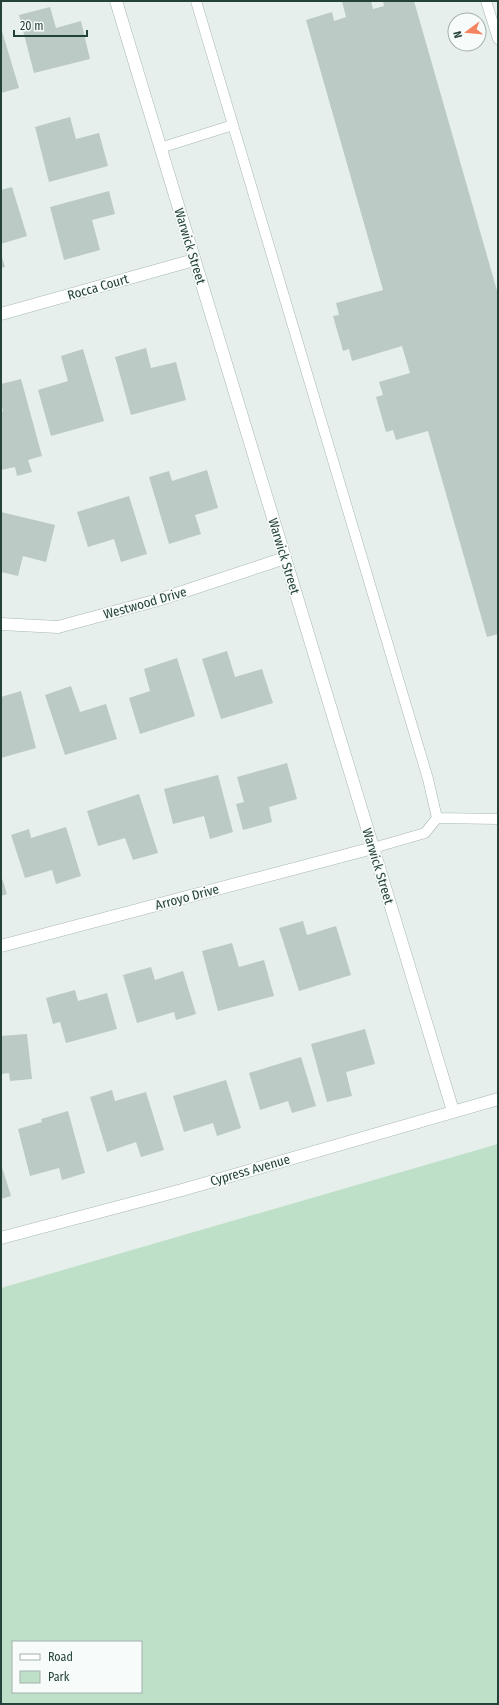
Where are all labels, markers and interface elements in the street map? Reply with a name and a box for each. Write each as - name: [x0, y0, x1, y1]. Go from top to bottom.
- scale bar: [14, 12, 87, 38]
- north arrow: [447, 12, 487, 52]
- text: 20 m: [20, 19, 44, 33]
- text: N: [451, 30, 465, 40]
- street label: Warwick Street: [171, 206, 209, 287]
- street label: Rocca Court: [66, 271, 131, 303]
- street label: Warwick Street: [265, 516, 303, 597]
- street label: Westwood Drive: [102, 584, 188, 622]
- street label: Warwick Street: [359, 826, 397, 907]
- street label: Arroyo Drive: [153, 881, 221, 913]
- street label: Cypress Avenue: [208, 1151, 292, 1189]
- legend: [12, 1641, 142, 1693]
- text: Road: [48, 1650, 73, 1664]
- text: Park: [48, 1670, 70, 1684]

